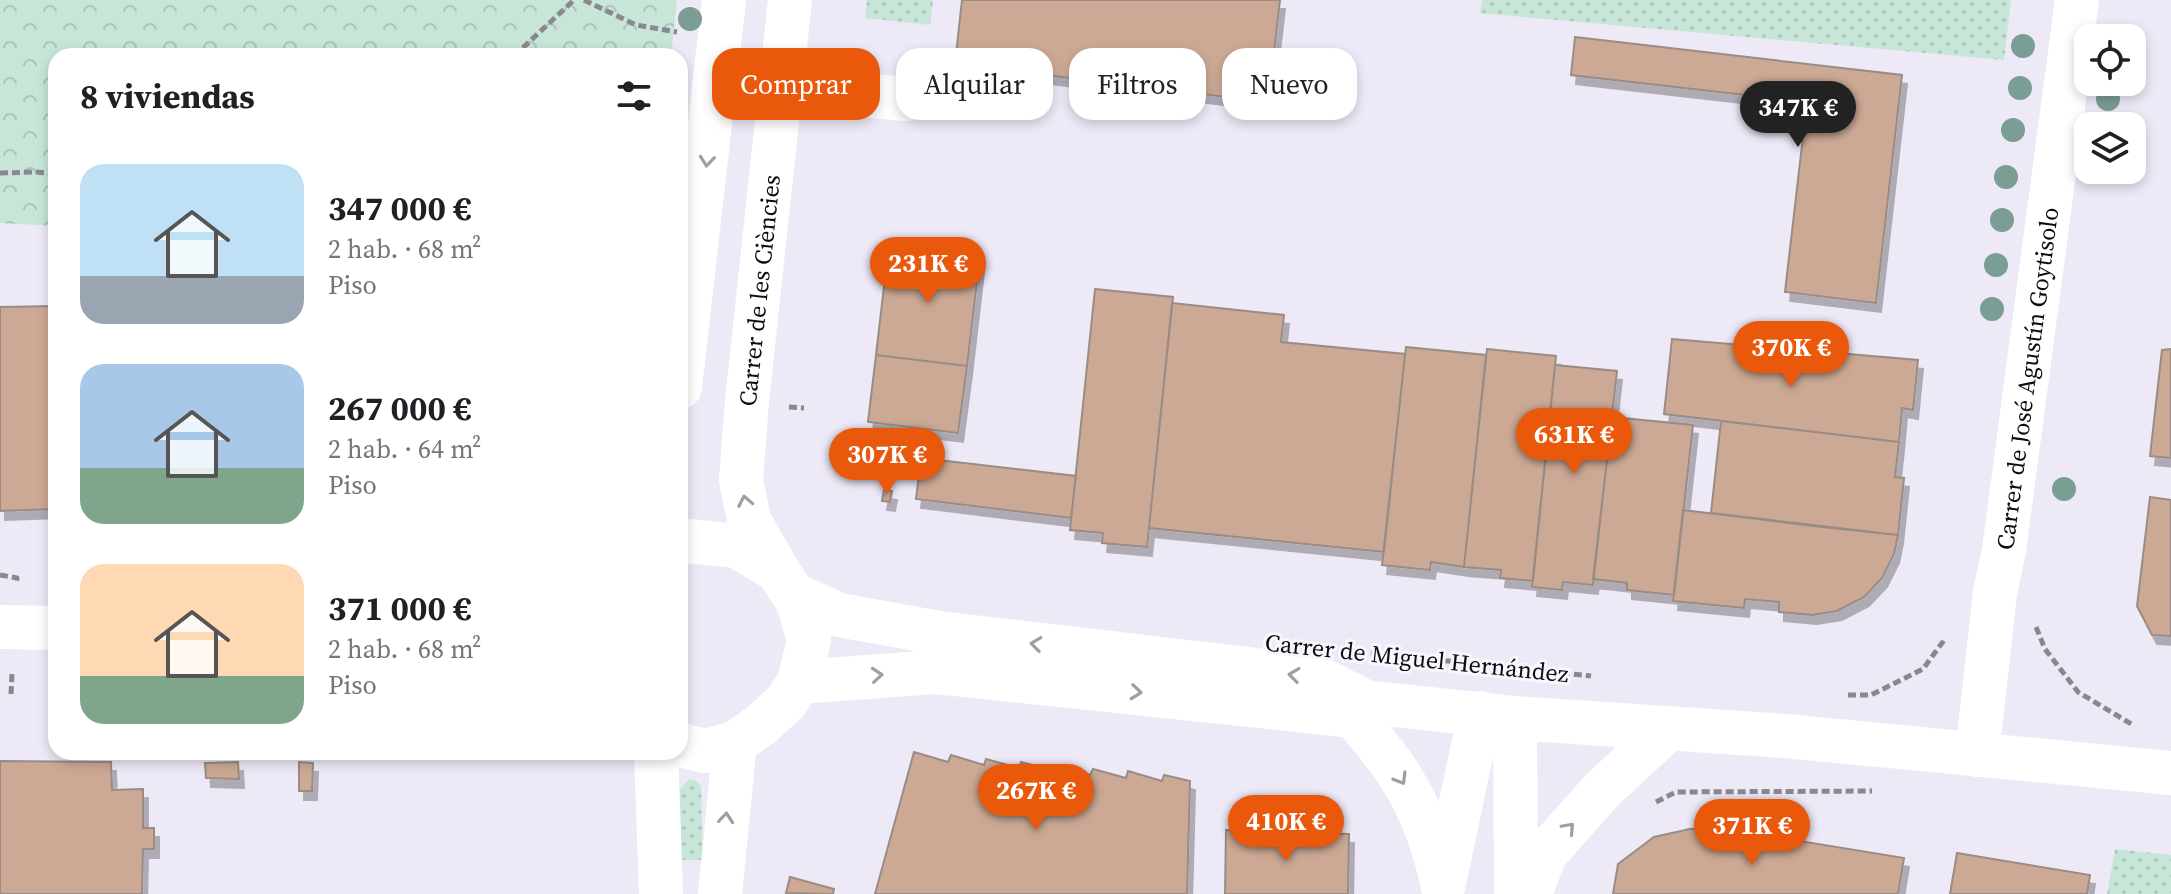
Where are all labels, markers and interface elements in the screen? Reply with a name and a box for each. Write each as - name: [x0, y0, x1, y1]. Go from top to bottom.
- map controls: [2074, 24, 2146, 184]
- button: locate: [2074, 24, 2146, 96]
- chip: Comprar: [712, 48, 880, 120]
- chip: Alquilar: [896, 48, 1053, 120]
- chip: Filtros: [1069, 48, 1206, 120]
- chip: Nuevo: [1222, 48, 1357, 120]
- text: 8 viviendas: [80, 73, 255, 119]
- icon: filters: [612, 74, 656, 118]
- pin: 347K €: [1733, 81, 1863, 149]
- text: 347K €: [1758, 89, 1838, 125]
- button: layers: [2074, 112, 2146, 184]
- one-way arrow: [698, 155, 715, 168]
- street label: Carrer de les Ciències: [730, 173, 788, 408]
- text: 347 000 €: [328, 185, 472, 231]
- icon: home: [144, 196, 240, 292]
- street label: Carrer de José Agustín Goytisolo: [1988, 205, 2066, 552]
- text: 2 hab. · 68 m²: [328, 231, 481, 267]
- pin: 231K €: [863, 237, 993, 305]
- text: 231K €: [888, 245, 968, 281]
- text: Piso: [328, 267, 377, 303]
- pin: 370K €: [1726, 321, 1856, 389]
- text: 370K €: [1751, 329, 1831, 365]
- text: 267 000 €: [328, 385, 472, 431]
- icon: home: [144, 396, 240, 492]
- pin: 631K €: [1509, 408, 1639, 476]
- text: 631K €: [1534, 416, 1614, 452]
- pin: 307K €: [822, 428, 952, 496]
- text: 2 hab. · 64 m²: [328, 431, 481, 467]
- text: 307K €: [847, 436, 927, 472]
- text: Piso: [328, 467, 377, 503]
- one-way arrow: [738, 494, 755, 508]
- text: 371 000 €: [328, 585, 472, 631]
- icon: home: [144, 596, 240, 692]
- street label: Carrer de Miguel Hernández: [1263, 626, 1571, 690]
- text: 2 hab. · 68 m²: [328, 631, 481, 667]
- one-way arrow: [1029, 636, 1042, 653]
- one-way arrow: [1287, 666, 1300, 683]
- text: Piso: [328, 667, 377, 703]
- one-way arrow: [871, 667, 884, 684]
- one-way arrow: [1130, 683, 1143, 700]
- pin: 267K €: [971, 764, 1101, 832]
- one-way arrow: [1391, 770, 1406, 784]
- text: 267K €: [996, 772, 1076, 808]
- pin: 410K €: [1221, 795, 1351, 863]
- pin: 371K €: [1687, 799, 1817, 867]
- text: 410K €: [1246, 803, 1326, 839]
- text: 371K €: [1712, 807, 1792, 843]
- one-way arrow: [717, 811, 734, 824]
- one-way arrow: [1559, 822, 1573, 837]

